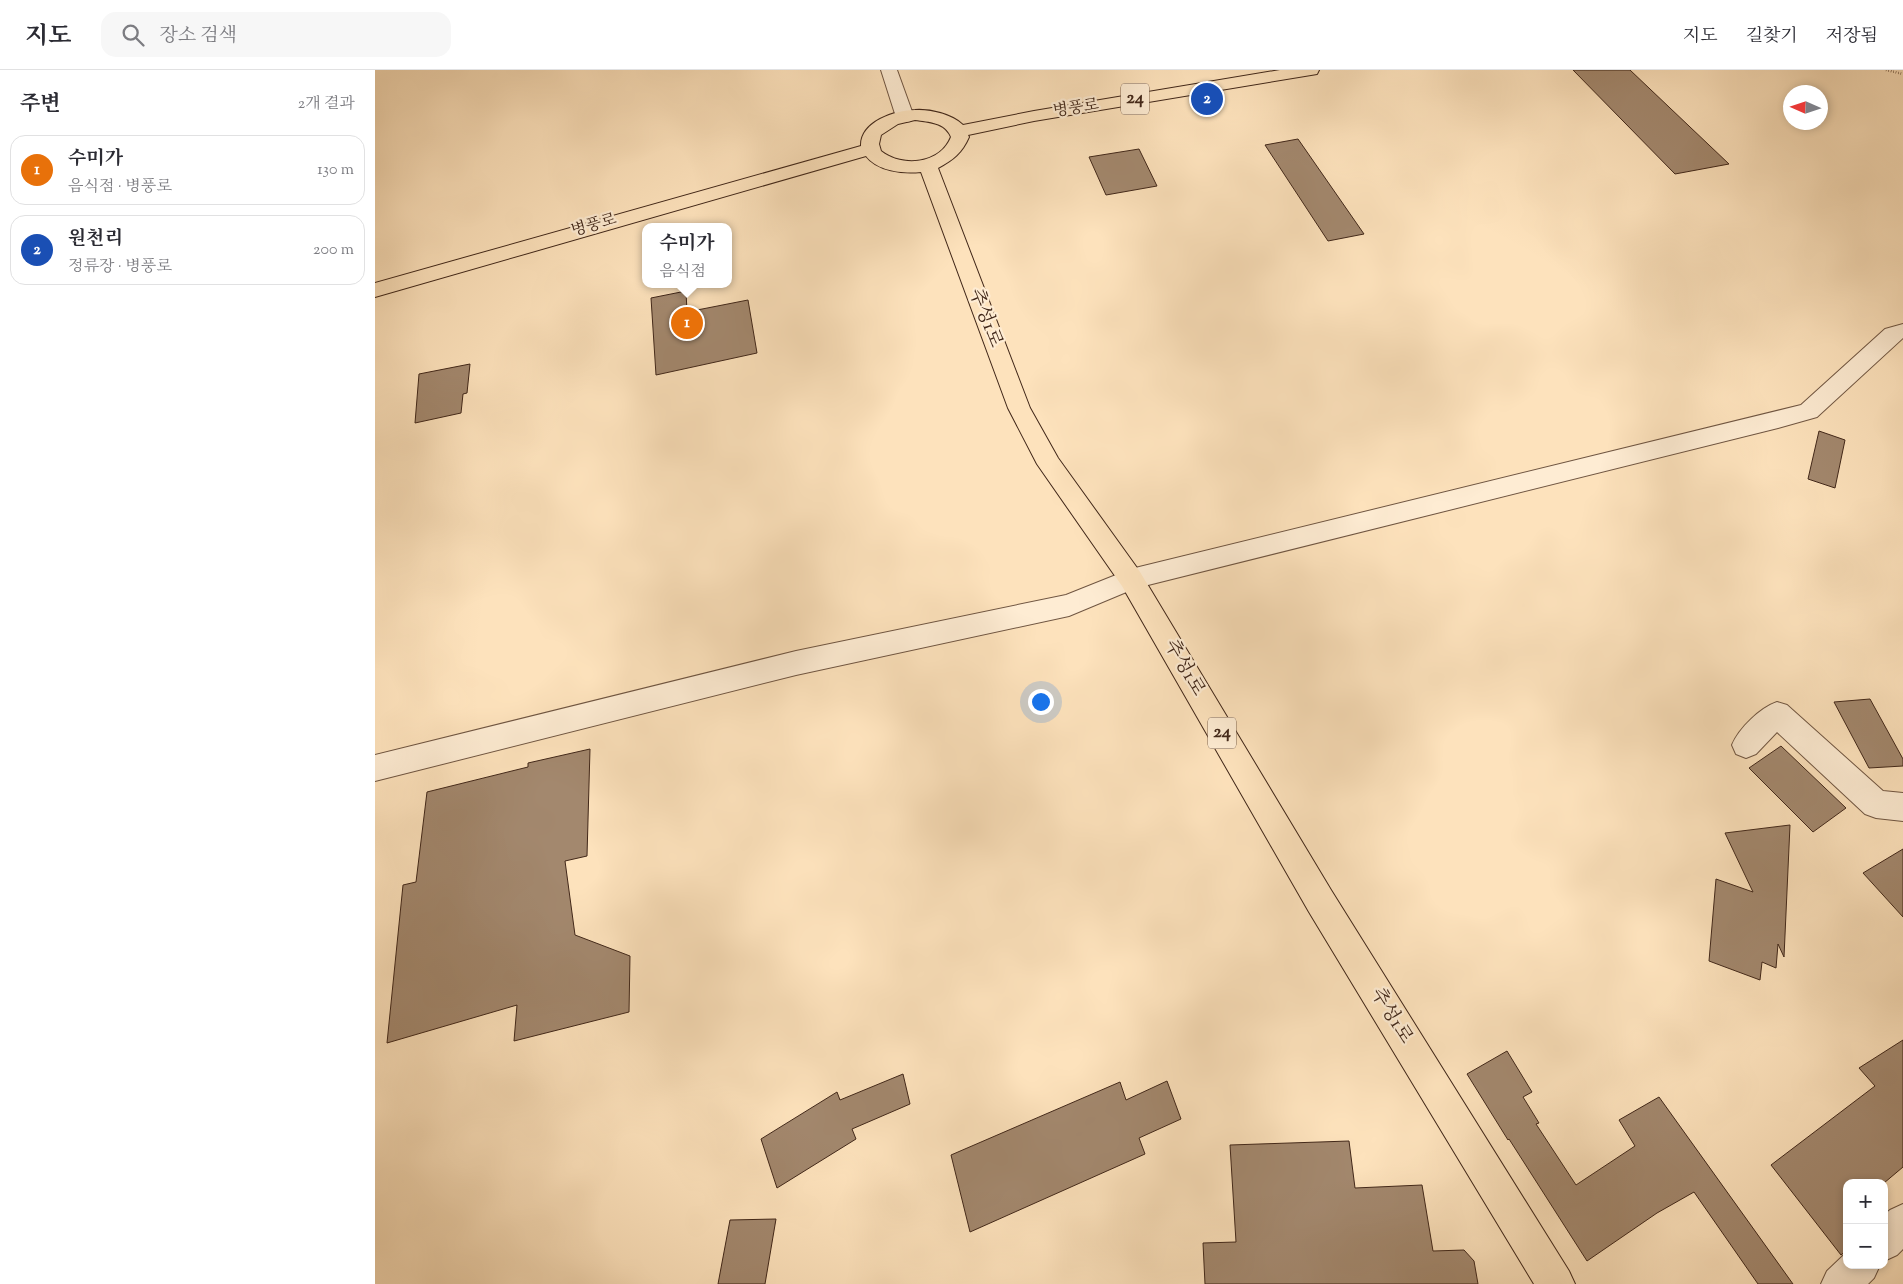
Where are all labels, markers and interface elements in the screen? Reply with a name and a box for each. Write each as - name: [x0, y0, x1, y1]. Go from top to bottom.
- search box: [101, 12, 451, 57]
- text: 지도: [25, 20, 71, 54]
- icon: search: [119, 21, 147, 49]
- text: 장소 검색: [159, 23, 237, 50]
- text: 지도: [1683, 24, 1718, 50]
- text: 길찾기: [1746, 24, 1798, 50]
- text: 저장됨: [1826, 24, 1878, 50]
- pin: 2: [1191, 80, 1223, 118]
- road number: 24: [1121, 83, 1149, 114]
- north arrow: [1783, 85, 1828, 130]
- text: 주변: [20, 90, 61, 120]
- text: 2개 결과: [298, 93, 355, 116]
- street label: 병풍로: [1051, 94, 1101, 124]
- text: 수미가: [68, 146, 123, 173]
- text: 1: [34, 159, 40, 182]
- text: 130 m: [317, 159, 354, 182]
- text: 음식점 · 병풍로: [68, 176, 172, 199]
- street label: 병풍로: [569, 208, 620, 243]
- popup: [642, 223, 732, 288]
- text: 원천리: [68, 226, 123, 253]
- text: 수미가: [659, 231, 715, 258]
- text: 2: [33, 239, 41, 262]
- text: 200 m: [313, 239, 354, 262]
- text: 정류장 · 병풍로: [68, 256, 172, 279]
- text: 음식점: [659, 261, 706, 284]
- street label: 추성1로: [961, 284, 1009, 352]
- pin: 1: [671, 304, 703, 342]
- street label: 추성1로: [1157, 635, 1211, 701]
- your location: [1028, 689, 1054, 715]
- road number: 24: [1208, 718, 1236, 748]
- street label: 추성1로: [1363, 983, 1419, 1049]
- map controls: [1843, 1179, 1888, 1269]
- button: +: [1843, 1179, 1888, 1224]
- button: −: [1843, 1224, 1888, 1269]

